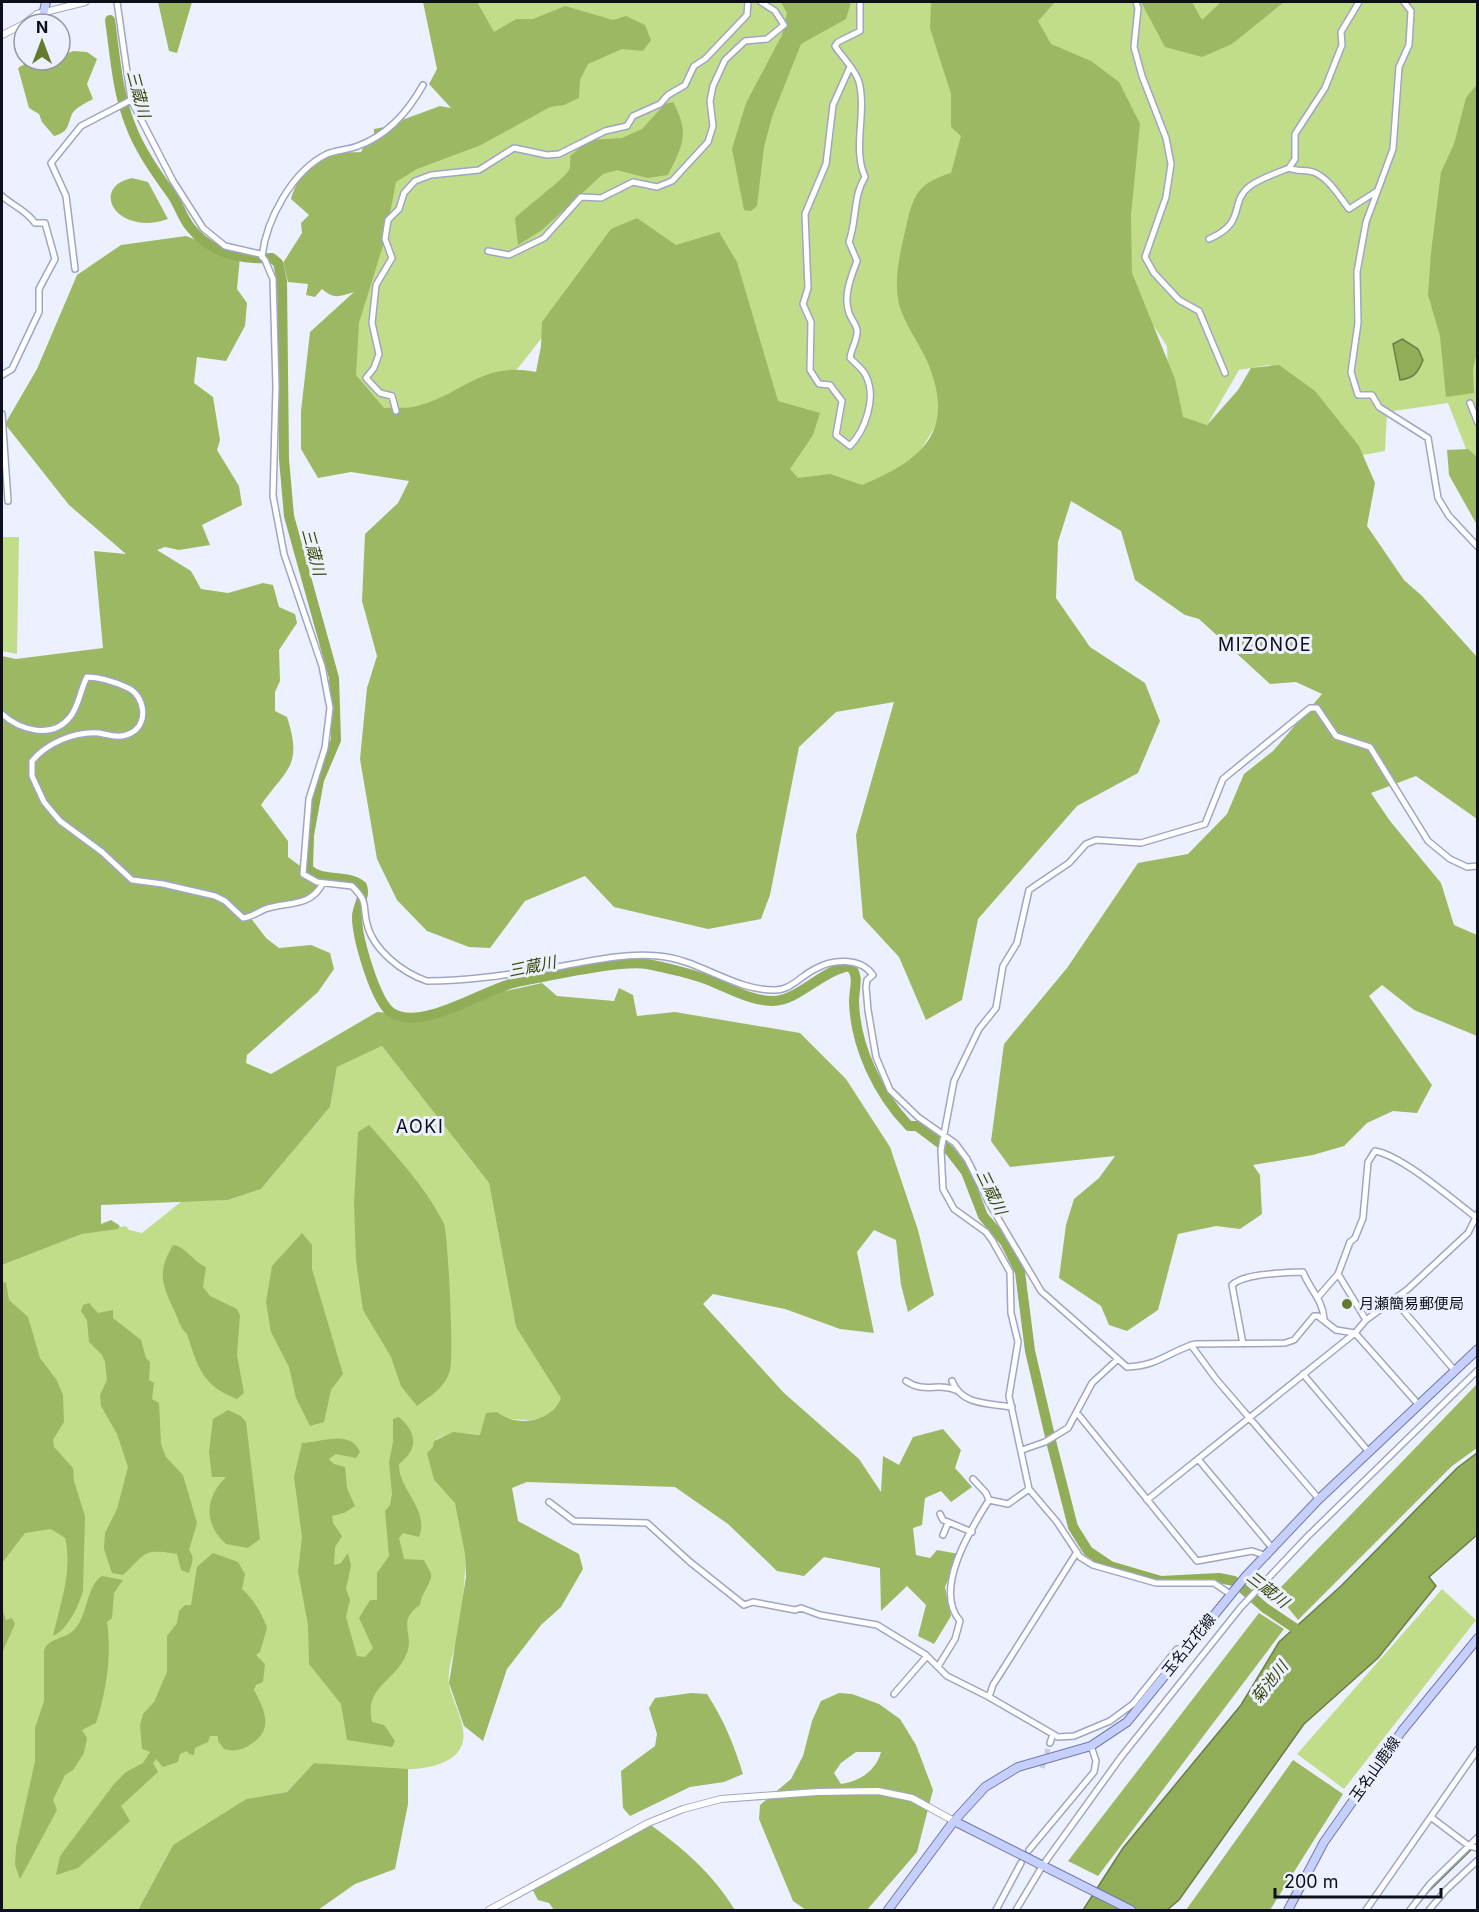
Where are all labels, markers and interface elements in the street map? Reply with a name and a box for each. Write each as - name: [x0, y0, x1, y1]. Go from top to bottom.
- north arrow: [12, 12, 72, 72]
- text: N: [36, 17, 48, 37]
- water label: 三蔵川: [123, 68, 155, 122]
- water label: 三蔵川: [298, 526, 330, 580]
- district label: MIZONOE: [1218, 634, 1312, 655]
- water label: 三蔵川: [507, 951, 559, 980]
- district label: AOKI: [396, 1116, 444, 1137]
- water label: 三蔵川: [972, 1166, 1012, 1220]
- place label: 月瀬簡易郵便局: [1359, 1294, 1464, 1313]
- marker: 月瀬簡易郵便局: [1340, 1297, 1354, 1311]
- water label: 三蔵川: [1243, 1566, 1295, 1613]
- street label: 玉名立花線: [1158, 1610, 1220, 1680]
- water label: 菊池川: [1246, 1655, 1293, 1707]
- street label: 玉名山鹿線: [1345, 1733, 1404, 1805]
- scale bar: [1275, 1861, 1442, 1899]
- text: 200 m: [1284, 1871, 1339, 1892]

